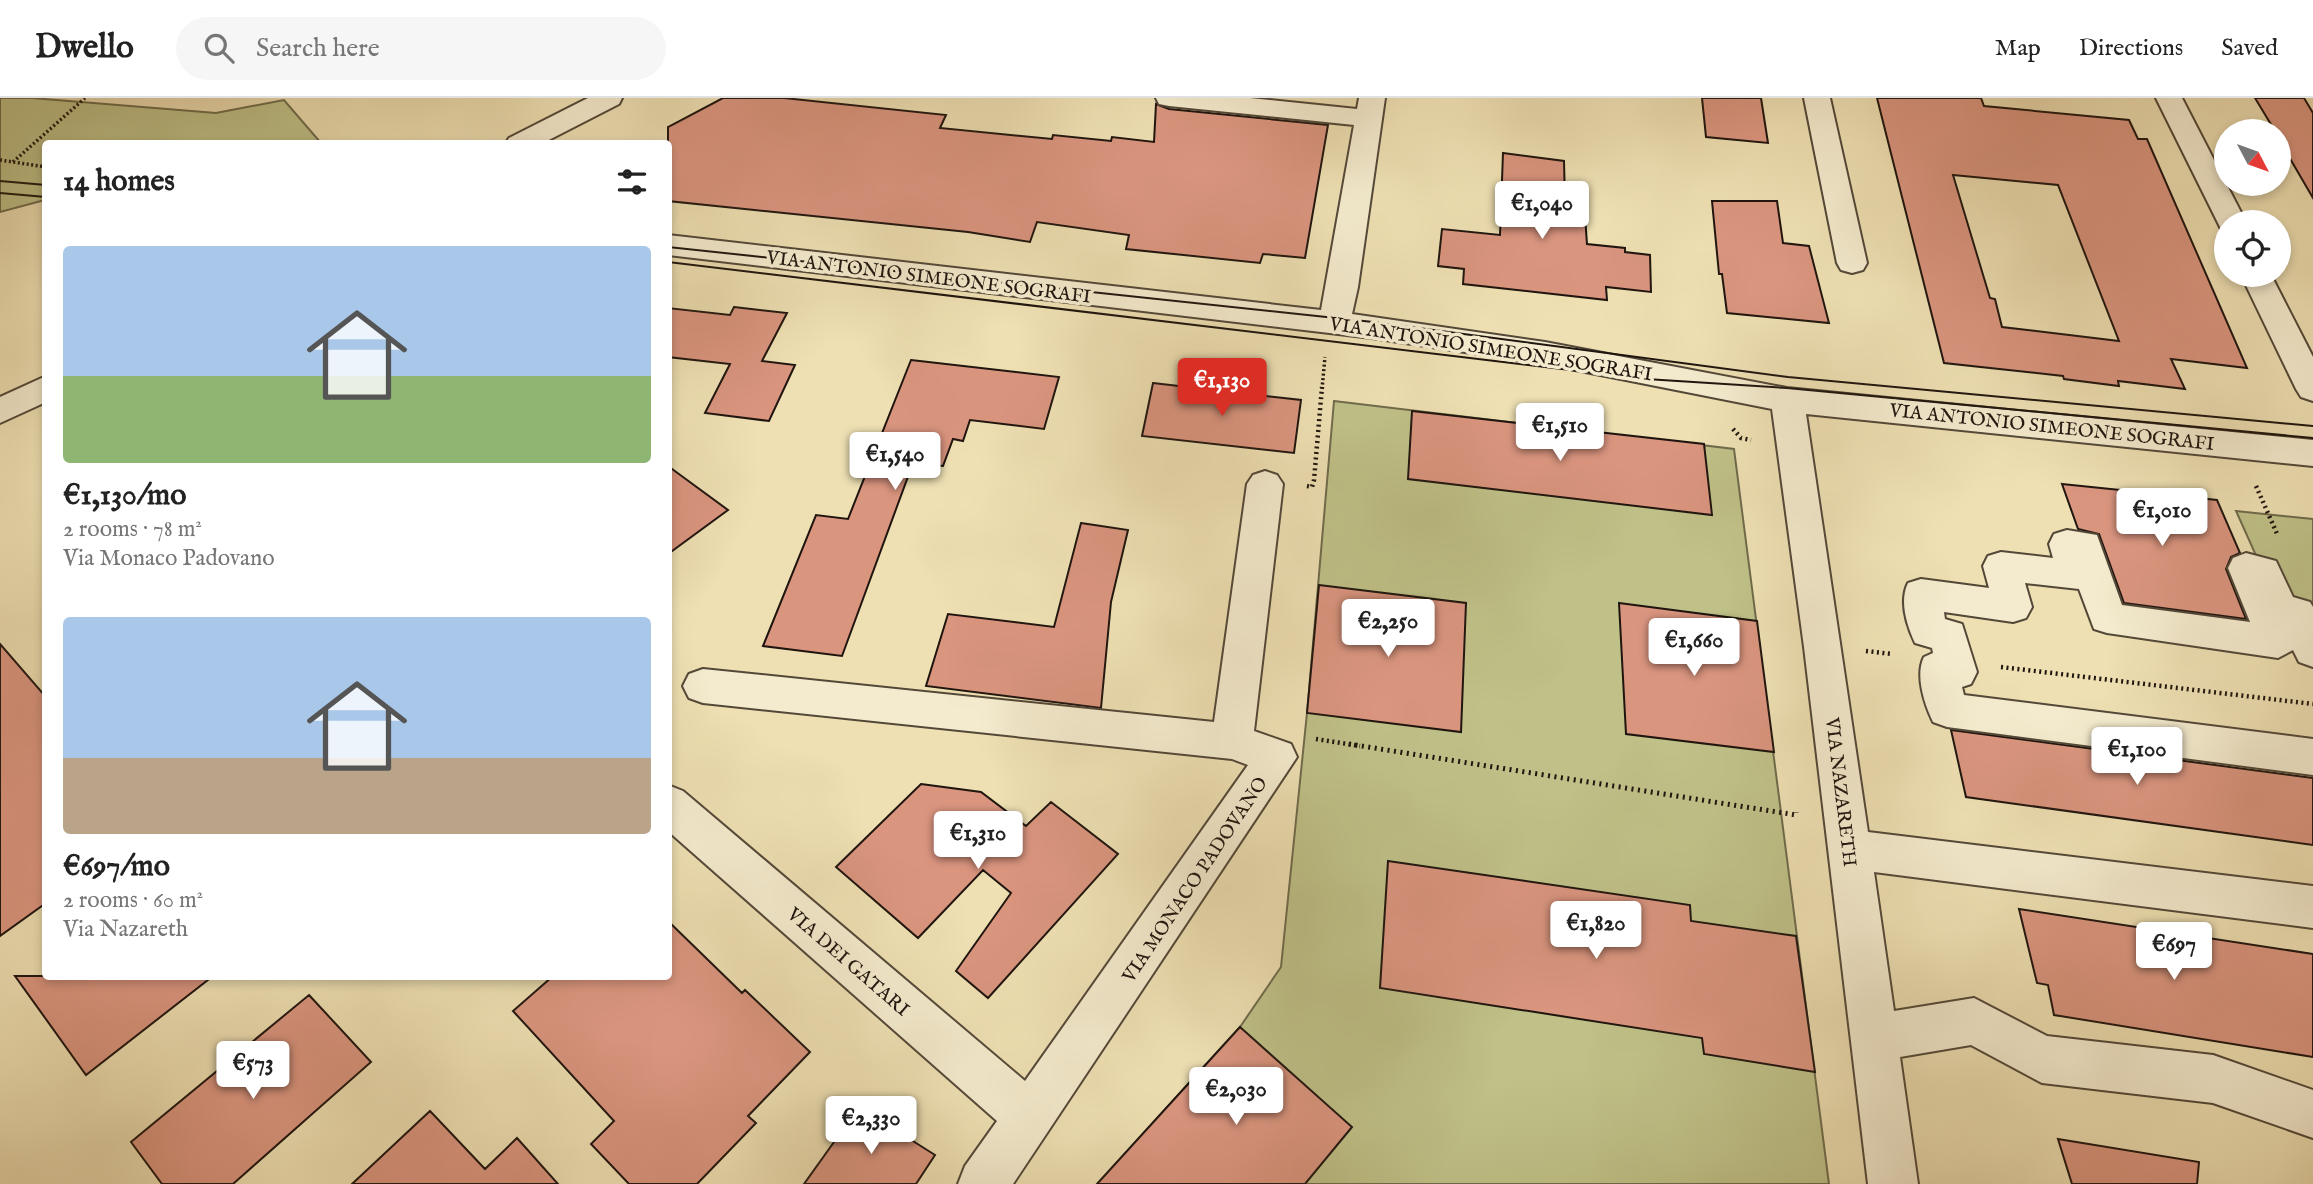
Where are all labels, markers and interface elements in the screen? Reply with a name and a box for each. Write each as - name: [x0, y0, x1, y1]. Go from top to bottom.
- search box: [176, 17, 666, 80]
- text: Dwello: [35, 27, 134, 69]
- icon: search: [200, 29, 238, 67]
- text: Search here: [256, 32, 380, 65]
- text: Map: [1995, 33, 2041, 64]
- text: Directions: [2079, 33, 2183, 64]
- text: Saved: [2221, 33, 2278, 64]
- north arrow: [2214, 119, 2291, 196]
- map controls: [2214, 119, 2291, 287]
- text: 14 homes: [63, 163, 175, 201]
- icon: filters: [613, 163, 651, 201]
- pin: €1,040: [1485, 181, 1599, 241]
- text: €1,040: [1511, 189, 1573, 218]
- button: locate: [2214, 210, 2291, 287]
- street label: VIA ANTONIO SIMEONE SOGRAFI: [764, 246, 1092, 310]
- icon: home: [294, 292, 420, 418]
- street label: VIA ANTONIO SIMEONE SOGRAFI: [1327, 312, 1654, 387]
- pin: €1,130: [1165, 358, 1279, 418]
- text: €1,130: [1194, 366, 1250, 395]
- street label: VIA ANTONIO SIMEONE SOGRAFI: [1887, 399, 2215, 457]
- pin: €1,510: [1503, 404, 1617, 463]
- text: €1,510: [1532, 411, 1588, 440]
- pin: €1,540: [838, 432, 952, 492]
- text: €1,540: [866, 440, 924, 469]
- text: €1,130/mo: [63, 477, 186, 515]
- pin: €1,010: [2105, 489, 2219, 548]
- text: €1,010: [2132, 496, 2192, 525]
- text: 2 rooms · 78 m²: [63, 515, 202, 544]
- text: Via Monaco Padovano: [63, 544, 275, 573]
- pin: €2,250: [1331, 600, 1445, 659]
- text: €2,250: [1358, 607, 1418, 636]
- pin: €1,660: [1637, 618, 1751, 678]
- text: €1,660: [1665, 626, 1723, 655]
- icon: home: [294, 663, 420, 789]
- street label: VIA NAZARETH: [1819, 715, 1861, 868]
- pin: €1,100: [2080, 728, 2194, 787]
- text: €1,100: [2107, 735, 2167, 764]
- street label: VIA MONACO PADOVANO: [1117, 772, 1274, 989]
- pin: €1,310: [921, 812, 1035, 871]
- text: €1,310: [950, 819, 1006, 848]
- text: €697/mo: [63, 848, 170, 886]
- text: 2 rooms · 60 m²: [63, 886, 203, 915]
- street label: VIA DEI GATARI: [781, 902, 914, 1022]
- pin: €1,820: [1539, 902, 1653, 961]
- text: €1,820: [1566, 909, 1626, 938]
- text: Via Nazareth: [63, 915, 188, 944]
- pin: €697: [2133, 922, 2215, 982]
- text: €697: [2152, 930, 2196, 959]
- pin: €573: [212, 1042, 294, 1101]
- text: €573: [232, 1049, 274, 1078]
- pin: €2,030: [1179, 1068, 1293, 1127]
- text: €2,030: [1205, 1075, 1267, 1104]
- pin: €2,330: [814, 1096, 928, 1156]
- text: €2,330: [842, 1104, 900, 1133]

